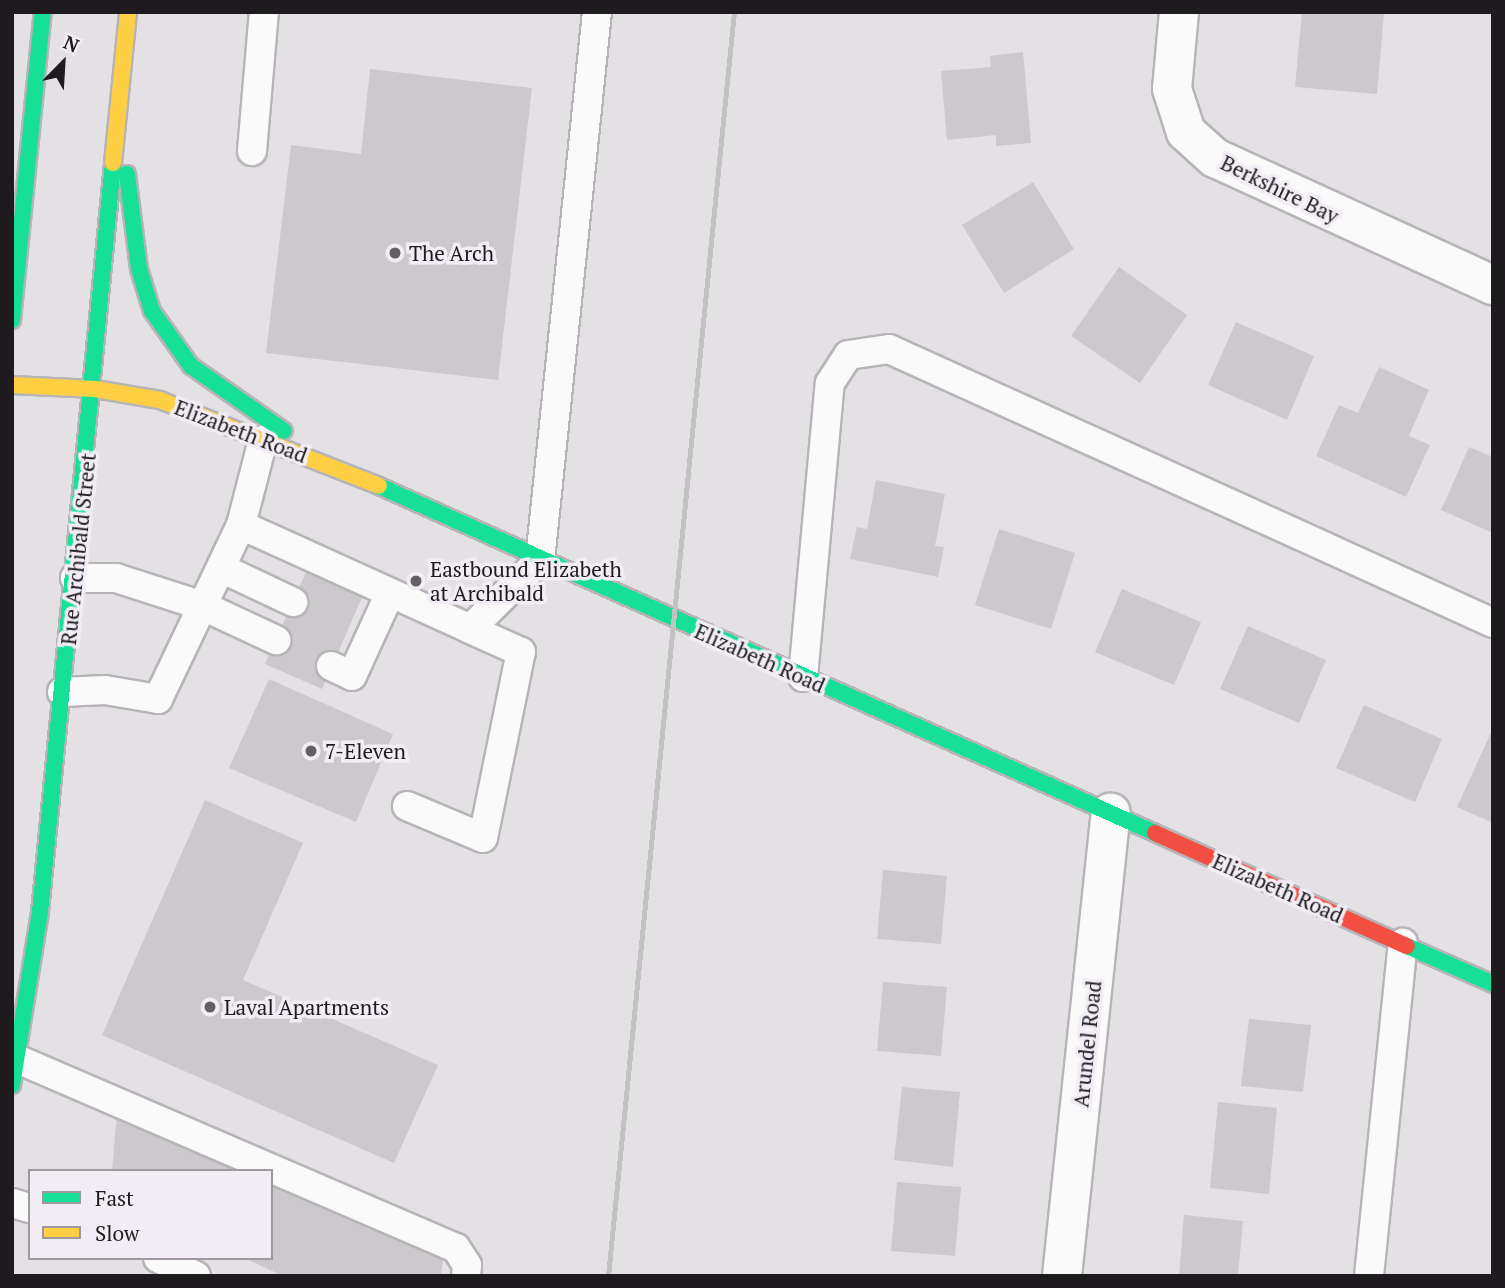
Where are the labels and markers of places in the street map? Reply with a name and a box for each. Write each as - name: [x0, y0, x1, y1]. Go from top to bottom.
- place label: The Arch: [409, 240, 495, 266]
- marker: The Arch: [387, 245, 403, 261]
- place label: Eastbound Elizabeth at Archibald: [430, 556, 622, 606]
- marker: Eastbound Elizabeth at Archibald: [408, 573, 424, 589]
- place label: 7-Eleven: [325, 738, 406, 764]
- marker: 7-Eleven: [303, 743, 319, 759]
- place label: Laval Apartments: [224, 994, 390, 1020]
- marker: Laval Apartments: [202, 999, 218, 1015]

